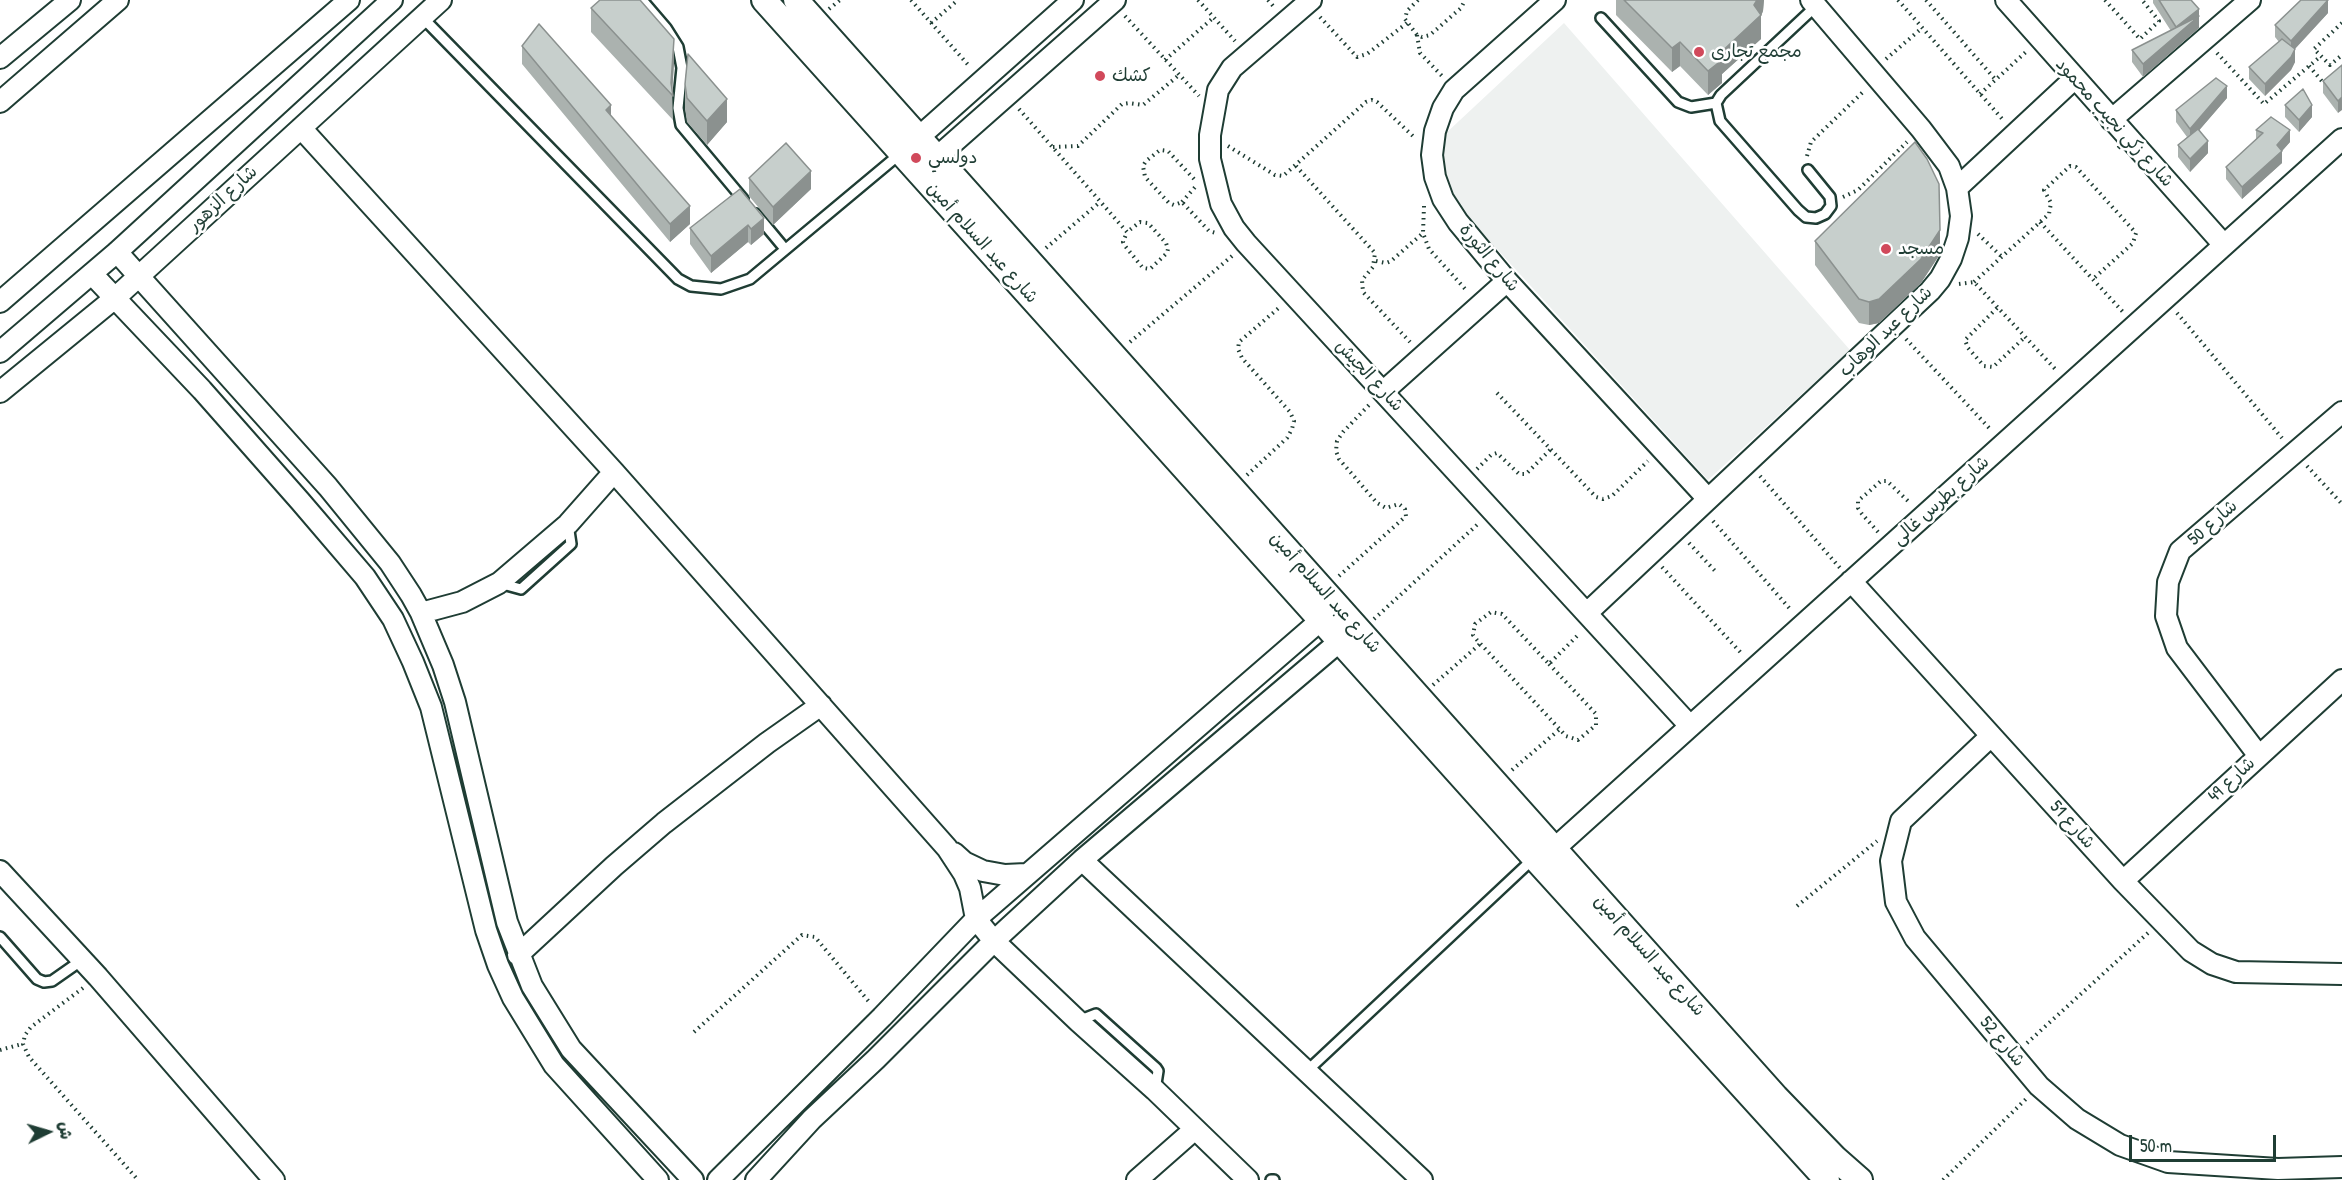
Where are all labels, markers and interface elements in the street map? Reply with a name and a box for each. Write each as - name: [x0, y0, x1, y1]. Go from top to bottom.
- place label: مجمع تجارى: [1711, 41, 1802, 63]
- marker: مجمع تجارى: [1692, 45, 1706, 59]
- street label: شارع زكي نجيب محمود: [2050, 54, 2178, 192]
- place label: كشك: [1112, 65, 1151, 87]
- marker: كشك: [1093, 69, 1107, 83]
- place label: دولسي: [928, 147, 977, 169]
- marker: دولسي: [909, 151, 923, 165]
- street label: شارع الزهور: [184, 161, 262, 237]
- street label: شارع عبد السلام أمين: [922, 178, 1042, 308]
- street label: شارع الثورة: [1454, 220, 1524, 296]
- place label: مسجد: [1898, 238, 1944, 260]
- marker: مسجد: [1879, 242, 1893, 256]
- street label: شارع عبد الوهاب: [1835, 282, 1937, 382]
- street label: شارع الجيش: [1330, 336, 1408, 416]
- street label: شارع بطرس غالى: [1888, 452, 1994, 550]
- street label: شارع 50: [2184, 496, 2242, 550]
- street label: شارع عبد السلام أمين: [1265, 528, 1385, 658]
- street label: شارع 49: [2204, 753, 2260, 807]
- street label: شارع 51: [2045, 797, 2099, 853]
- street label: شارع عبد السلام أمين: [1589, 891, 1709, 1021]
- street label: شارع 52: [1975, 1012, 2029, 1072]
- north arrow: [18, 1102, 78, 1162]
- text: ش: [54, 1121, 78, 1140]
- scale bar: [2132, 1123, 2279, 1161]
- text: 50 m: [2140, 1133, 2172, 1158]

